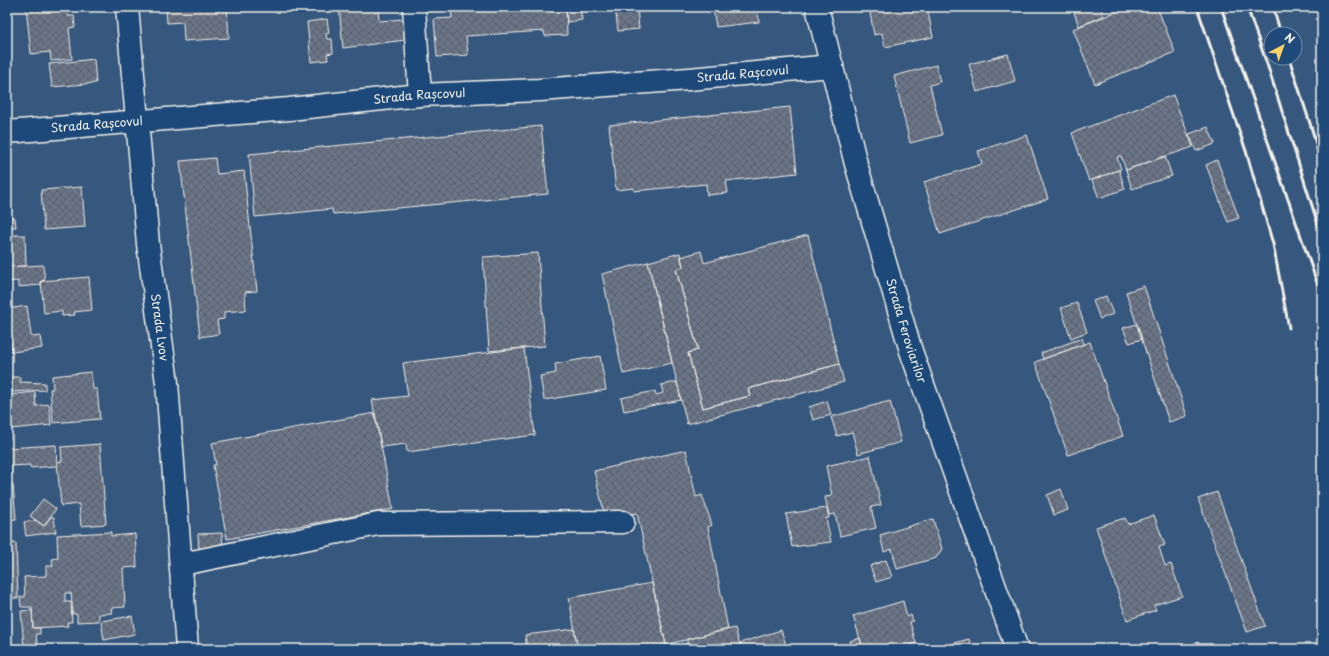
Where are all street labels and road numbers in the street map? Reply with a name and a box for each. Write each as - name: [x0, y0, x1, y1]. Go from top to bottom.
- street label: Strada Rașcovul: [696, 60, 789, 86]
- street label: Strada Rașcovul: [372, 83, 466, 108]
- street label: Strada Rașcovul: [50, 111, 143, 136]
- street label: Strada Feroviarilor: [882, 276, 932, 386]
- street label: Strada Lvov: [147, 292, 174, 363]

